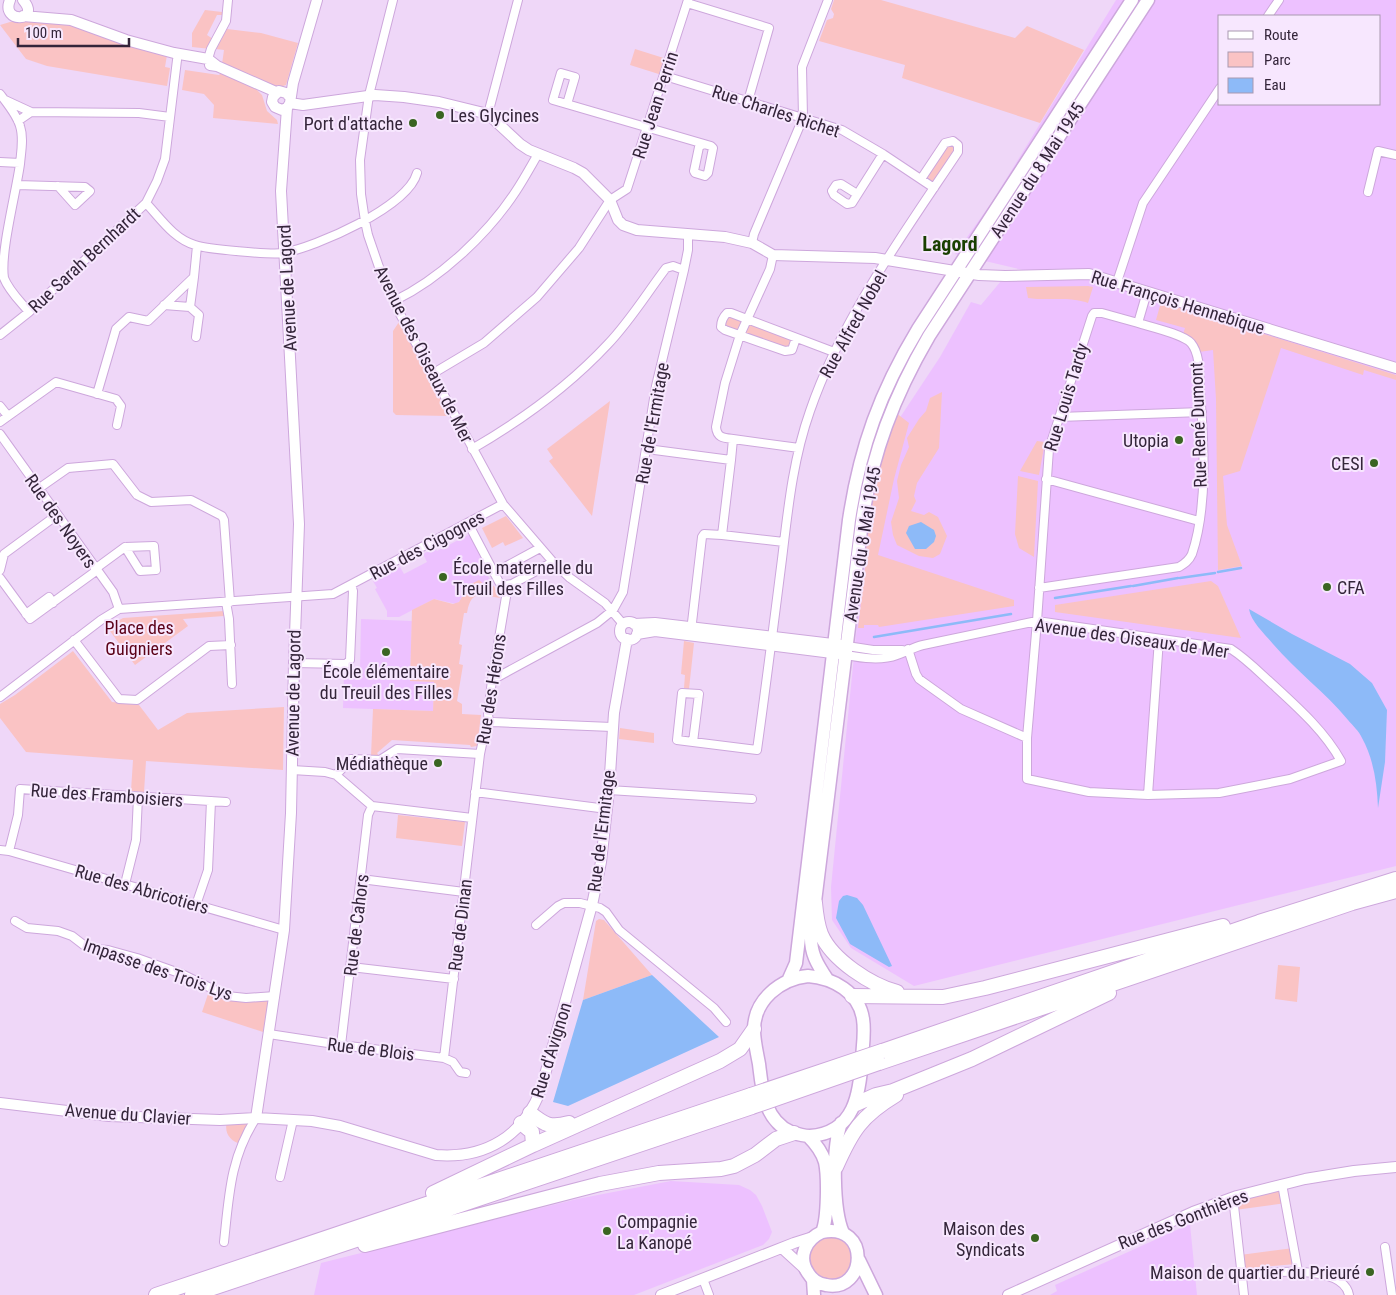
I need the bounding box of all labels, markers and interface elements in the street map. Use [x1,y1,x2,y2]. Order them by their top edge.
scale bar [18,15,129,47]
legend [1218,15,1381,105]
text: 100 m [25,24,62,42]
text: Route [1264,26,1298,44]
street label: Rue Jean Perrin [628,49,682,161]
text: Parc [1264,51,1291,69]
text: Eau [1264,76,1286,94]
street label: Rue Charles Richet [709,80,843,142]
street label: Avenue du 8 Mai 1945 [986,98,1089,241]
place label: Les Glycines [450,105,539,126]
marker: Les Glycines [434,109,446,121]
place label: Port d'attache [304,113,403,134]
marker: Port d'attache [407,117,419,129]
street label: Rue Sarah Bernhardt [24,203,144,317]
street label: Avenue de Lagord [273,224,301,352]
district label: Lagord [922,232,978,256]
street label: Avenue des Oiseaux de Mer [370,262,478,446]
street label: Rue François Hennebique [1089,266,1267,338]
street label: Rue Alfred Nobel [815,267,891,381]
street label: Rue Louis Tardy [1040,340,1093,454]
street label: Rue de l'Ermitage [631,361,673,485]
street label: Rue René Dumont [1185,362,1211,488]
place label: Utopia [1123,430,1169,451]
marker: Utopia [1173,434,1185,446]
place label: CESI [1331,453,1364,474]
marker: CESI [1368,457,1380,469]
street label: Avenue du 8 Mai 1945 [839,465,885,623]
street label: Rue des Noyers [21,470,101,572]
street label: Rue des Cigognes [366,506,488,584]
place label: École maternelle du Treuil des Filles [453,557,593,599]
marker: École maternelle du Treuil des Filles [437,571,449,583]
place label: CFA [1337,577,1365,598]
marker: CFA [1321,581,1333,593]
street label: Avenue des Oiseaux de Mer [1034,614,1231,662]
park label: Place des Guigniers [104,617,174,659]
street label: Avenue de Lagord [281,629,305,757]
street label: Rue des Hérons [472,632,510,746]
marker: École élémentaire du Treuil des Filles [380,646,392,658]
place label: École élémentaire du Treuil des Filles [320,661,452,703]
place label: Médiathèque [336,753,428,774]
marker: Médiathèque [432,757,444,769]
street label: Rue de l'Ermitage [583,769,619,893]
street label: Rue des Framboisiers [30,779,184,811]
street label: Rue des Abricotiers [73,860,211,918]
street label: Rue de Cahors [339,873,373,977]
street label: Rue de Dinan [444,878,476,972]
street label: Impasse des Trois Lys [81,934,235,1004]
street label: Rue d'Avignon [526,1000,576,1100]
street label: Rue de Blois [326,1033,416,1065]
street label: Avenue du Clavier [64,1099,192,1129]
street label: Rue des Gonthières [1115,1185,1251,1253]
place label: Compagnie La Kanopé [617,1211,697,1253]
place label: Maison des Syndicats [943,1218,1025,1260]
marker: Compagnie La Kanopé [601,1225,613,1237]
marker: Maison des Syndicats [1029,1232,1041,1244]
place label: Maison de quartier du Prieuré [1150,1262,1360,1283]
marker: Maison de quartier du Prieuré [1364,1266,1376,1278]

